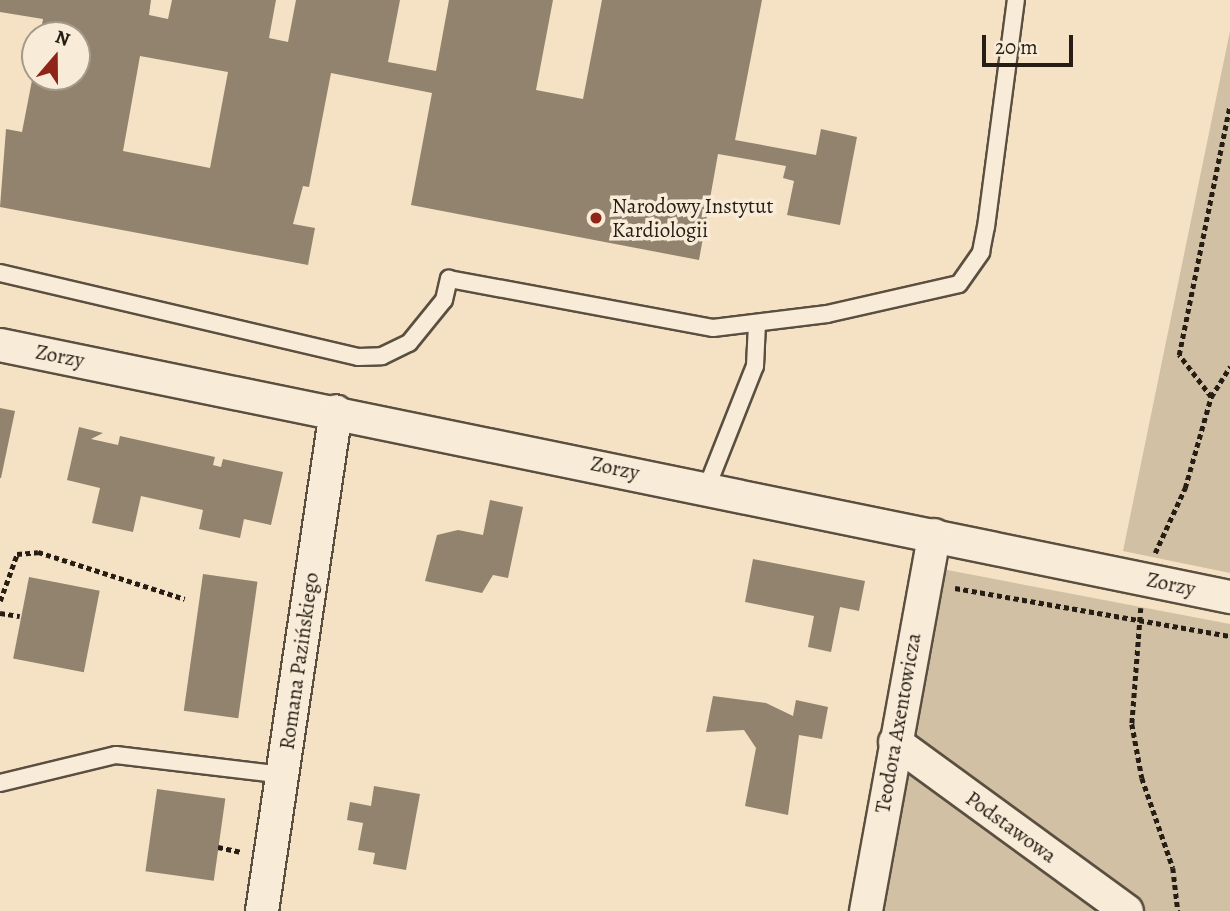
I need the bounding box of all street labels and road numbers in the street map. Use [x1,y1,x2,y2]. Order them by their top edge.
street label: Zorzy [34,339,86,373]
street label: Zorzy [588,451,642,485]
street label: Zorzy [1144,567,1198,601]
street label: Romana Pazińskiego [274,571,324,751]
street label: Teodora Axentowicza [870,631,926,815]
street label: Podstawowa [961,786,1061,868]

